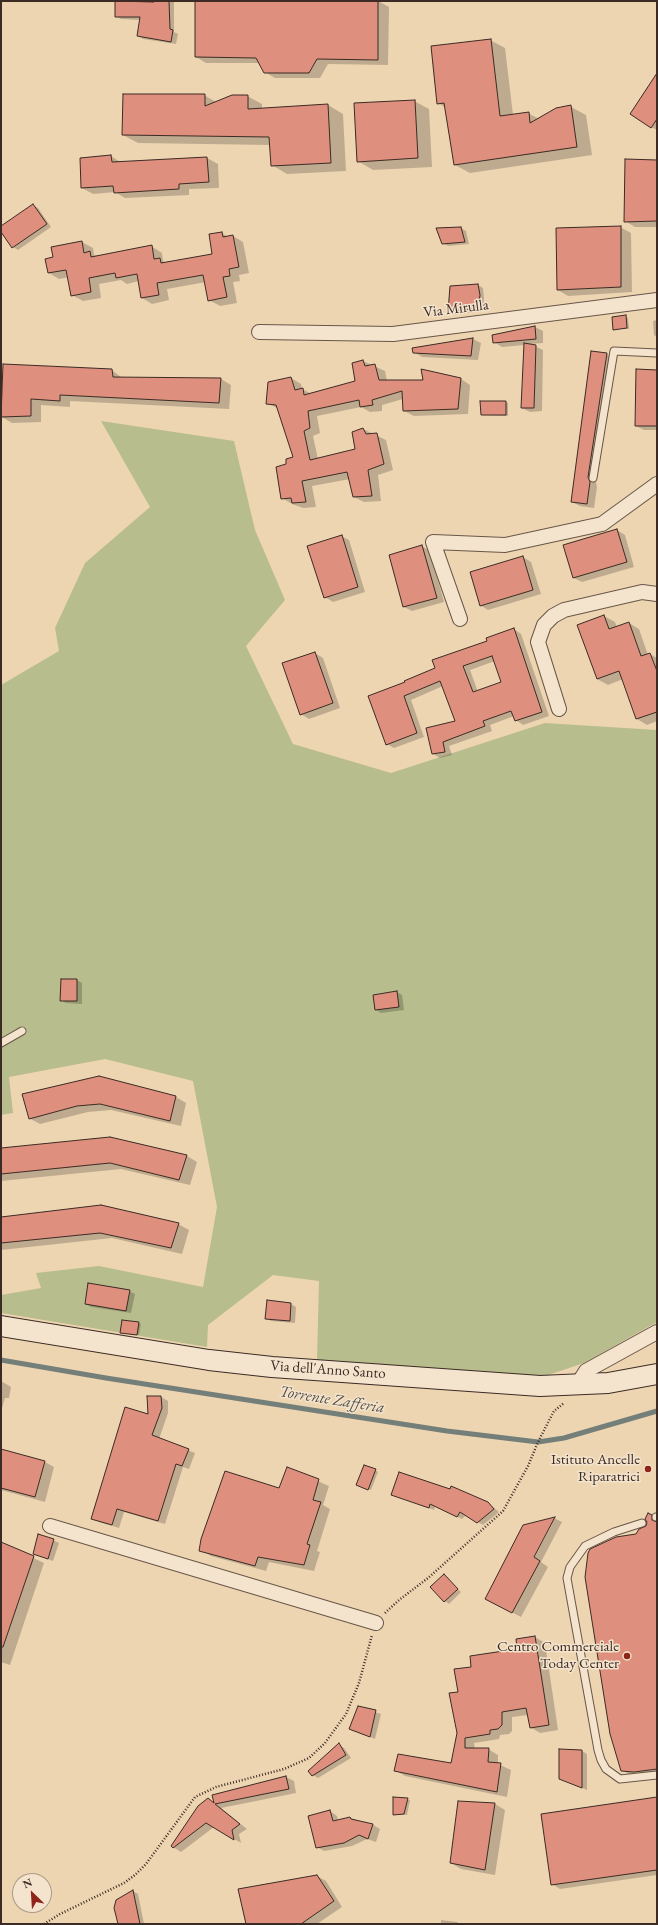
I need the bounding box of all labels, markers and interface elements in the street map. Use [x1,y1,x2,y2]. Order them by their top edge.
street label: Via Mirulla [422,296,490,322]
street label: Via dell'Anno Santo [270,1357,386,1383]
water label: Torrente Zafferia [278,1382,386,1418]
place label: Istituto Ancelle Riparatrici [551,1451,640,1486]
marker: Istituto Ancelle Riparatrici [643,1464,653,1474]
place label: Centro Commerciale Today Center [497,1638,619,1673]
marker: Centro Commerciale Today Center [622,1651,632,1661]
north arrow [12,1873,52,1913]
text: N [20,1875,34,1891]

